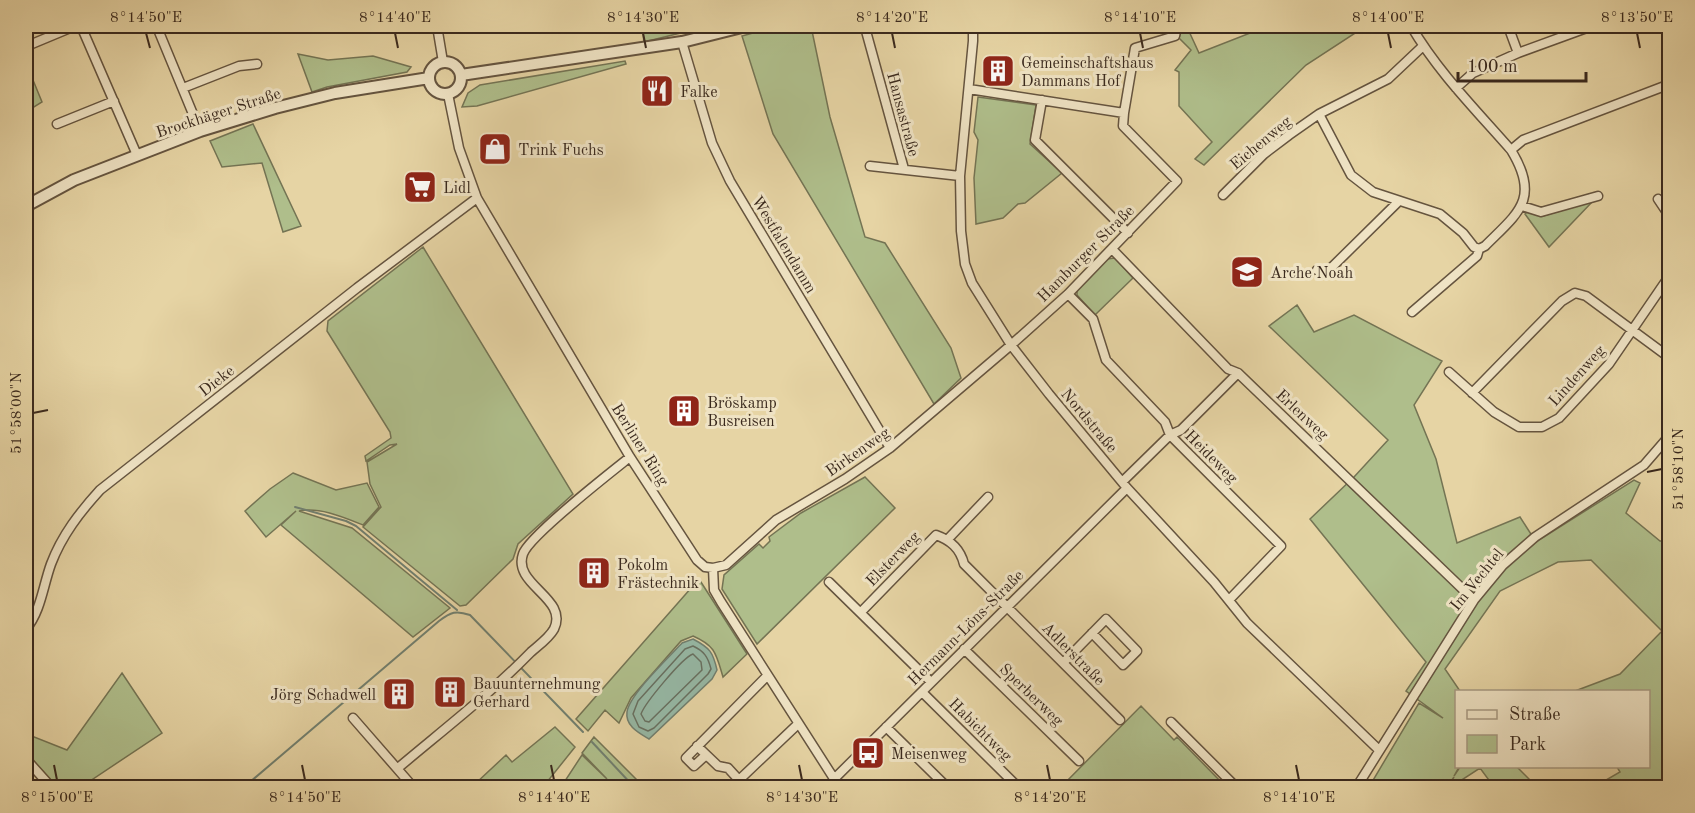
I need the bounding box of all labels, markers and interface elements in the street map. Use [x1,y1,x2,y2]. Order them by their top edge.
text: 8°14'50"E [110,11,182,26]
text: 8°14'40"E [359,11,431,26]
text: 8°14'30"E [607,11,679,26]
text: 8°14'20"E [856,11,928,26]
text: 8°14'10"E [1104,11,1176,26]
text: 8°14'00"E [1352,11,1424,26]
text: 8°13'50"E [1601,11,1673,26]
scale bar [1458,45,1586,83]
building icon: Gemeinschaftshaus Dammans Hof [980,53,1016,89]
place label: Gemeinschaftshaus Dammans Hof [1021,56,1153,90]
text: 100 m [1467,58,1518,76]
street label: Hansastraße [883,71,921,159]
restaurant icon: Falke [639,73,675,109]
place label: Falke [680,85,718,101]
street label: Brockhäger Straße [154,86,283,142]
street label: Eichenweg [1228,113,1295,174]
shop icon: Trink Fuchs [477,131,513,167]
place label: Trink Fuchs [518,143,604,159]
supermarket icon: Lidl [402,169,438,205]
place label: Lidl [443,181,471,197]
street label: Westfalendamm [748,193,819,297]
street label: Hamburger Straße [1035,203,1138,306]
school or university icon: Arche Noah [1229,254,1265,290]
place label: Arche Noah [1270,266,1353,282]
street label: Lindenweg [1546,343,1609,410]
street label: Dieke [197,363,238,400]
text: 51°58'00"N [10,372,25,454]
street label: Nordstraße [1057,386,1120,456]
street label: Erlenweg [1272,387,1331,444]
building icon: Bröskamp Busreisen [666,393,702,429]
place label: Bröskamp Busreisen [707,396,777,430]
street label: Berliner Ring [608,401,671,489]
street label: Birkenweg [823,425,893,480]
street label: Heideweg [1181,428,1240,487]
text: 51°58'10"N [1672,428,1687,510]
street label: Elsterweg [864,529,924,590]
street label: Im Vechtel [1448,546,1507,614]
building icon: Pokolm Frästechnik [576,555,612,591]
place label: Pokolm Frästechnik [617,558,699,592]
street label: Hermann-Löns-Straße [906,568,1027,689]
street label: Adlerstraße [1038,620,1107,689]
street label: Sperberweg [996,661,1066,730]
building icon: Bauunternehmung Gerhard [432,674,468,710]
building icon: Jörg Schadwell [381,676,417,712]
place label: Bauunternehmung Gerhard [473,677,601,711]
place label: Jörg Schadwell [270,688,376,704]
legend [1455,690,1650,768]
street label: Habichtweg [945,696,1014,765]
text: Straße [1509,706,1560,724]
bus stop icon: Meisenweg [850,735,886,771]
text: Park [1509,736,1546,754]
place label: Meisenweg [891,747,967,763]
text: 8°15'00"E [21,791,93,806]
text: 8°14'50"E [269,791,341,806]
text: 8°14'40"E [518,791,590,806]
text: 8°14'30"E [766,791,838,806]
text: 8°14'20"E [1014,791,1086,806]
text: 8°14'10"E [1263,791,1335,806]

